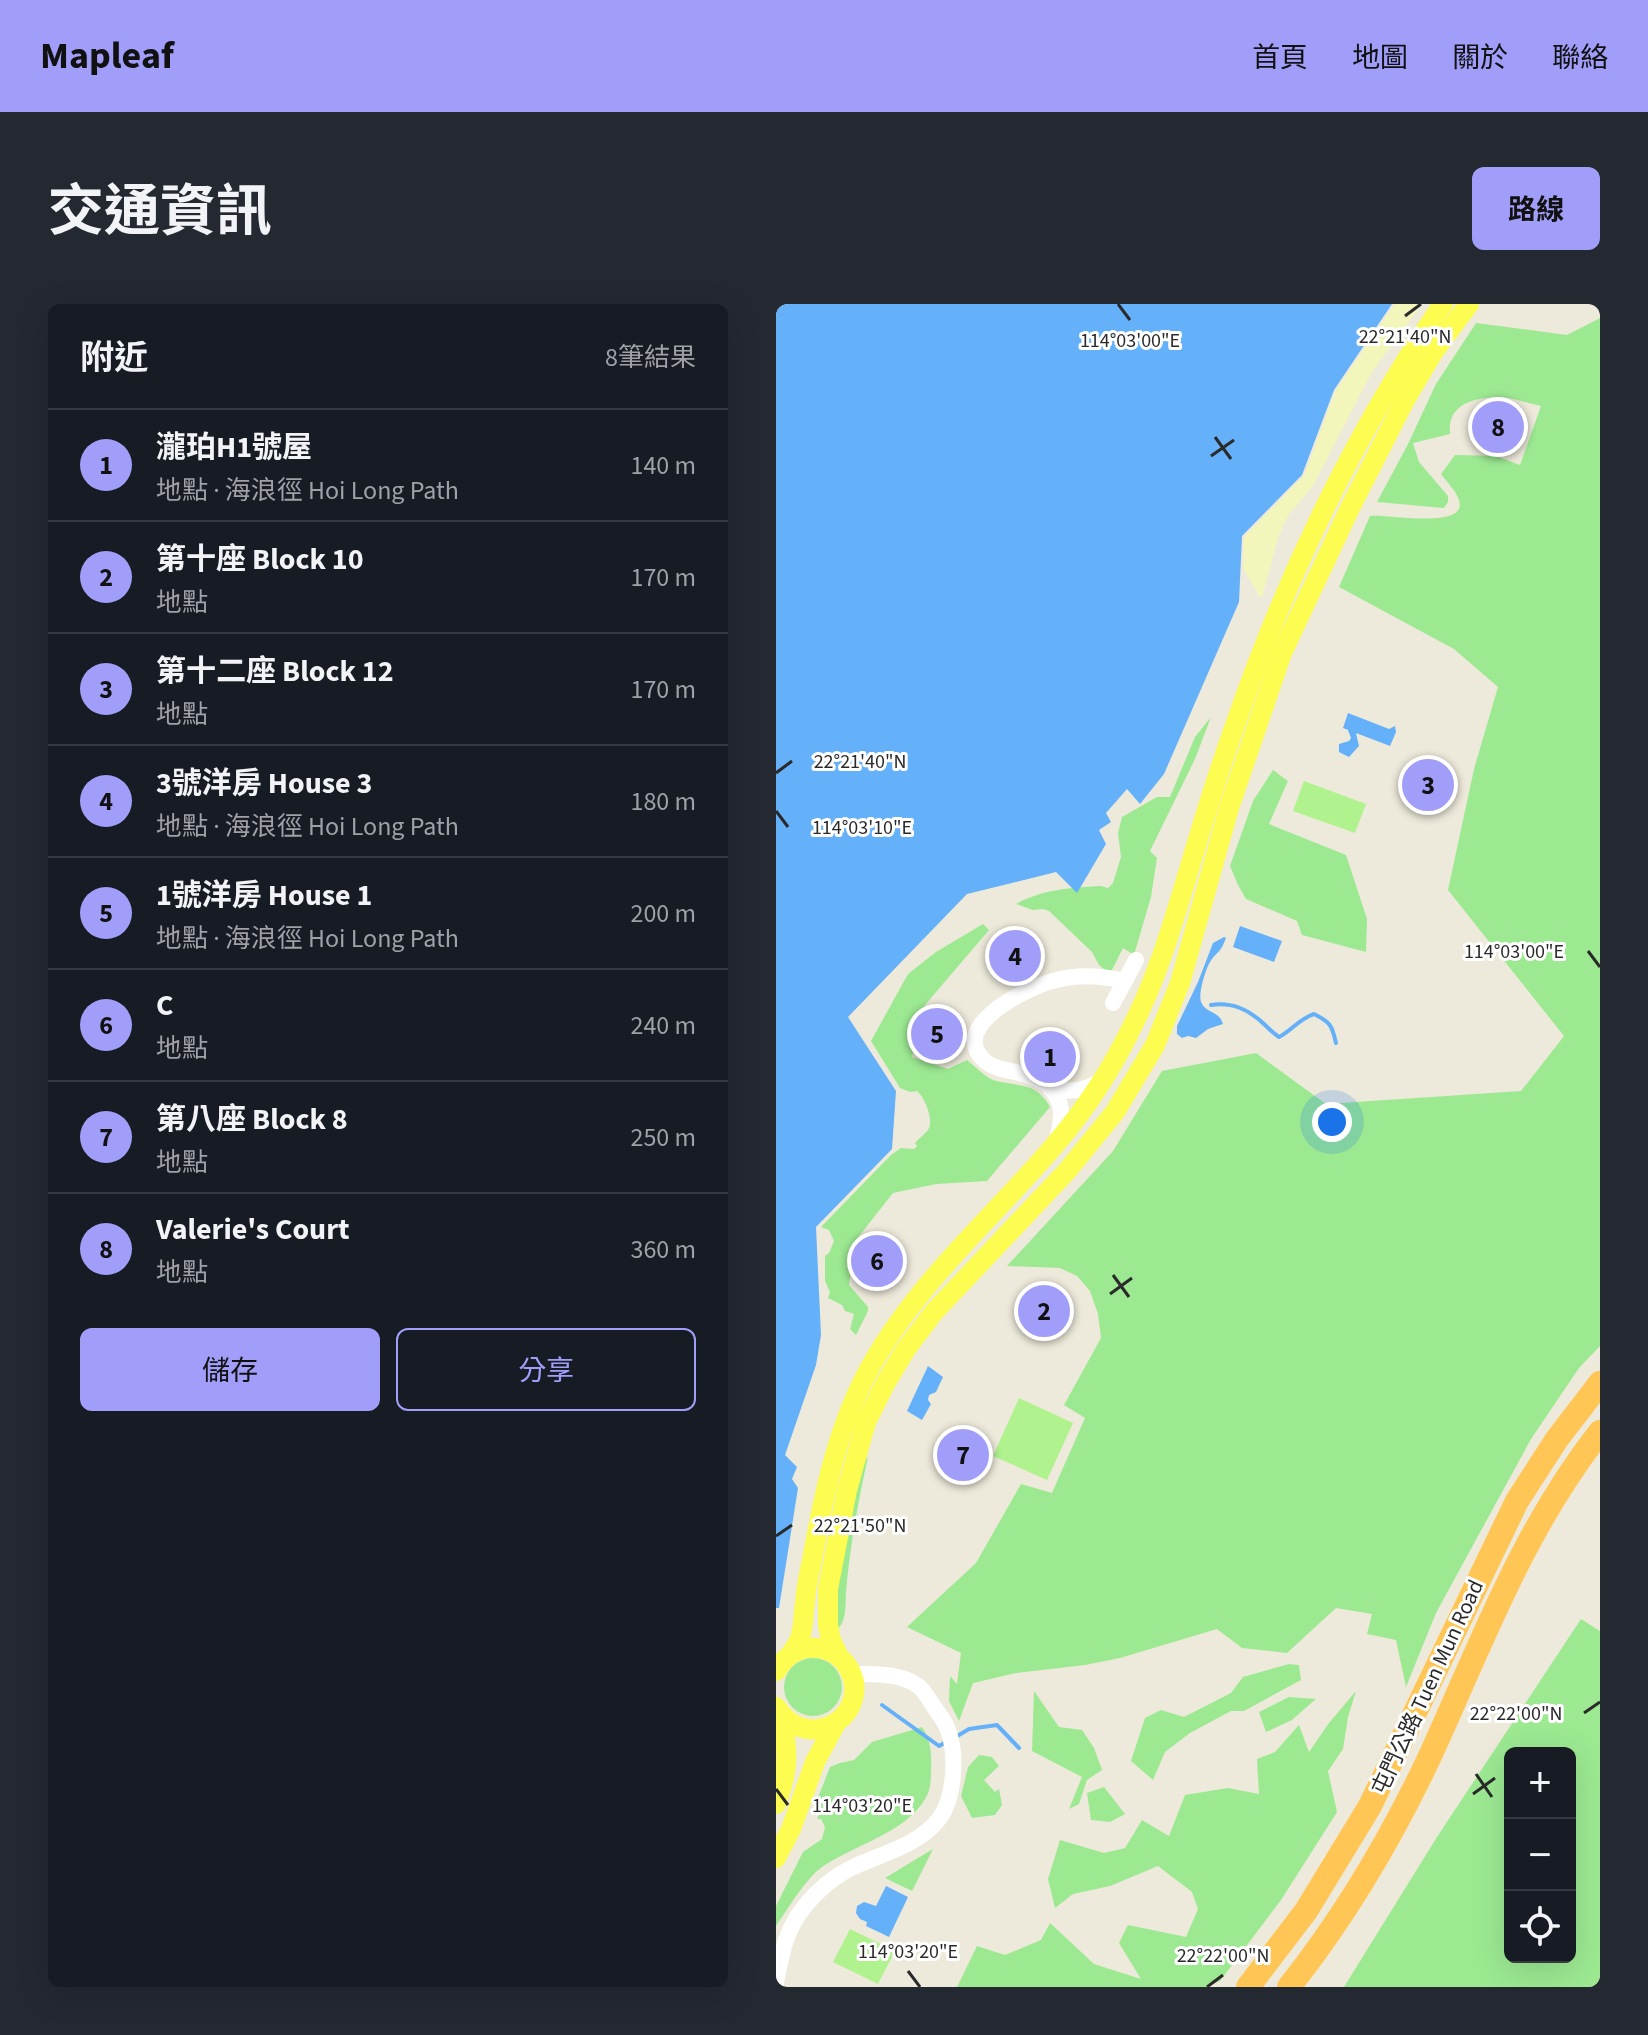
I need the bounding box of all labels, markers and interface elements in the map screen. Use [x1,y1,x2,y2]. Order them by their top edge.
text: Mapleaf [40,29,174,83]
text: 首頁 [1252,38,1308,78]
text: 地圖 [1352,38,1408,78]
text: 關於 [1452,38,1508,78]
text: 聯絡 [1552,38,1608,78]
button: 路線 [1472,167,1600,250]
text: 交通資訊 [48,173,272,252]
text: 22°21'40"N [1359,323,1451,351]
text: 114°03'00"E [1080,327,1180,355]
text: 附近 [80,334,148,383]
text: 8筆結果 [605,339,696,376]
pin: 8 [1472,397,1524,457]
text: 瀧珀H1號屋 [156,426,312,469]
text: 1 [99,447,113,484]
text: 140 m [630,447,696,484]
text: 地點 · 海浪徑 Hoi Long Path [156,472,459,509]
text: 第十座 Block 10 [156,538,364,581]
text: 2 [99,559,113,596]
text: 170 m [630,559,696,596]
text: 地點 [156,584,208,621]
text: 第十二座 Block 12 [156,650,394,693]
text: 3 [99,671,113,708]
text: 170 m [630,671,696,708]
text: 地點 [156,696,208,733]
text: 22°21'40"N [814,748,906,776]
pin: 3 [1402,755,1454,815]
text: 3號洋房 House 3 [156,762,372,805]
text: 4 [99,783,113,820]
text: 180 m [630,783,696,820]
text: 地點 · 海浪徑 Hoi Long Path [156,808,459,845]
text: 114°03'10"E [812,814,912,842]
text: 1號洋房 House 1 [156,874,372,917]
text: 5 [99,895,113,932]
text: 200 m [630,895,696,932]
text: 地點 · 海浪徑 Hoi Long Path [156,920,459,957]
pin: 4 [989,926,1041,986]
text: 114°03'00"E [1464,938,1564,966]
text: C [156,984,173,1027]
pin: 5 [911,1004,963,1064]
text: 6 [99,1007,113,1044]
text: 240 m [630,1007,696,1044]
pin: 1 [1024,1027,1076,1087]
text: 地點 [156,1030,208,1067]
text: 第八座 Block 8 [156,1098,348,1141]
your location [1312,1102,1352,1142]
text: 7 [99,1119,113,1156]
text: 250 m [630,1119,696,1156]
text: 地點 [156,1144,208,1181]
text: Valerie's Court [156,1208,350,1251]
text: 8 [99,1231,113,1268]
text: 360 m [630,1231,696,1268]
pin: 6 [851,1231,903,1291]
text: 地點 [156,1254,208,1291]
pin: 2 [1018,1281,1070,1341]
button: 儲存 [80,1328,380,1411]
button: 分享 [396,1328,696,1411]
pin: 7 [937,1425,989,1485]
text: 22°21'50"N [814,1512,906,1540]
street label: 屯門公路 Tuen Mun Road [1364,1575,1492,1800]
text: 22°22'00"N [1470,1700,1562,1728]
map controls [1504,1747,1576,1963]
button: + [1504,1747,1576,1819]
text: 114°03'20"E [812,1792,912,1820]
button: − [1504,1819,1576,1891]
button: locate [1504,1891,1576,1963]
text: 114°03'20"E [858,1938,958,1966]
text: 22°22'00"N [1177,1942,1269,1970]

